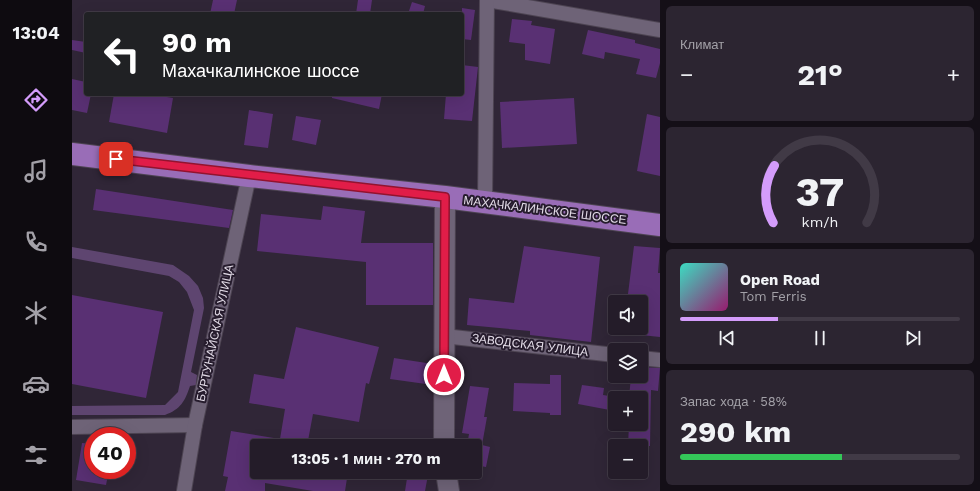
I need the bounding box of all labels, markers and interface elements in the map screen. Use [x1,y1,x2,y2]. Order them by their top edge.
text: 13:04 [12,22,60,43]
text: 90 m [162,26,232,59]
icon: left [96,28,148,80]
text: Климат [680,37,724,52]
text: 21° [797,57,843,92]
text: Махачкалинское шоссе [162,60,359,81]
text: − [680,62,693,87]
text: + [947,62,960,87]
icon: directions [22,86,50,114]
pin [99,142,133,176]
icon: arrive [105,148,127,170]
icon: music [22,157,50,185]
text: 37 [796,167,844,216]
street label: МАХАЧКАЛИНСКОЕ ШОССЕ [463,193,627,227]
text: km/h [802,213,838,229]
icon: phone [22,228,50,256]
street label: БУРТУНАЙСКАЯ УЛИЦА [193,263,236,403]
text: Open Road [740,271,820,289]
text: Tom Ferris [740,289,807,304]
map controls [608,295,648,479]
button: sound [608,295,648,335]
icon: climate [22,299,50,327]
icon: previous [716,327,738,349]
icon: pause [809,327,831,349]
icon: next [902,327,924,349]
street label: ЗАВОДСКАЯ УЛИЦА [471,331,589,359]
button: layers [608,343,648,383]
position arrow [423,354,465,396]
icon: car [22,370,50,398]
button: + [608,391,648,431]
text: Запас хода · 58% [680,394,787,409]
text: 290 km [680,414,791,449]
speed limit sign: 40 [84,427,136,479]
button: − [608,439,648,479]
icon: filters [22,441,50,469]
text: 13:05 · 1 мин · 270 m [291,450,441,468]

